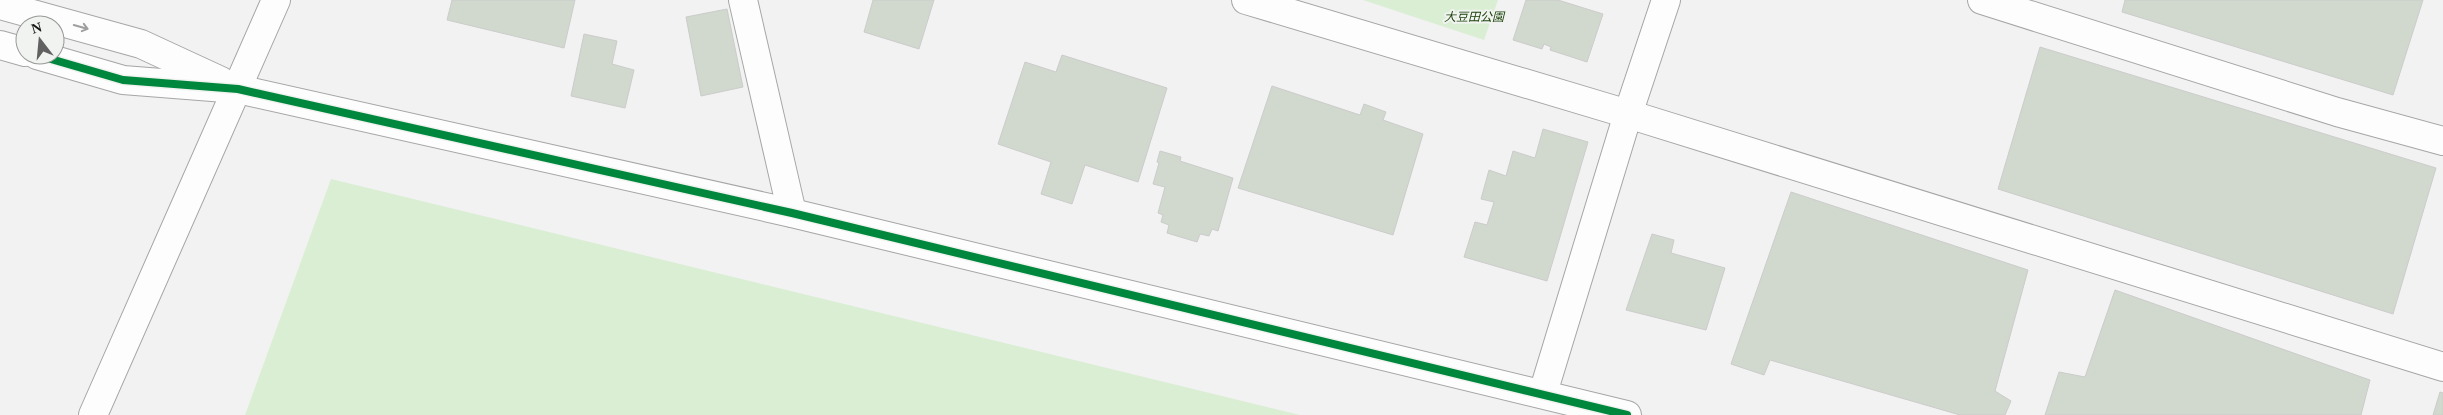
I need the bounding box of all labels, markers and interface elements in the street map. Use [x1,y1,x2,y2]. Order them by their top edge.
park label: 大豆田公園 [1444,10,1506,24]
north arrow [15,15,65,65]
text: N [30,19,43,37]
one-way arrow [72,23,88,33]

